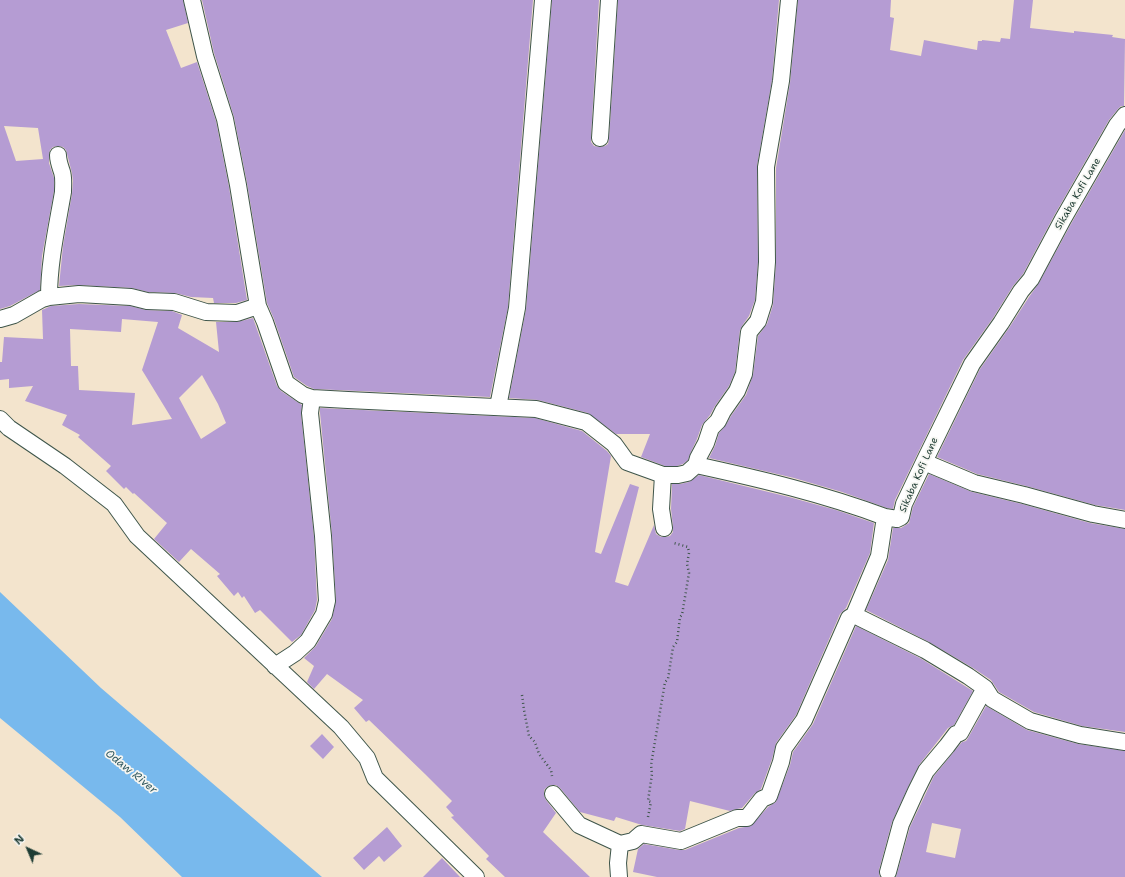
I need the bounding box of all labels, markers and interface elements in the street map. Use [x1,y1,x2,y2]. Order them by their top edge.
street label: Sikaba Kofi Lane [1053,156,1103,232]
street label: Sikaba Kofi Lane [897,436,941,514]
water label: Odaw River [102,747,160,797]
north arrow [8,829,48,869]
text: N [11,832,28,848]

